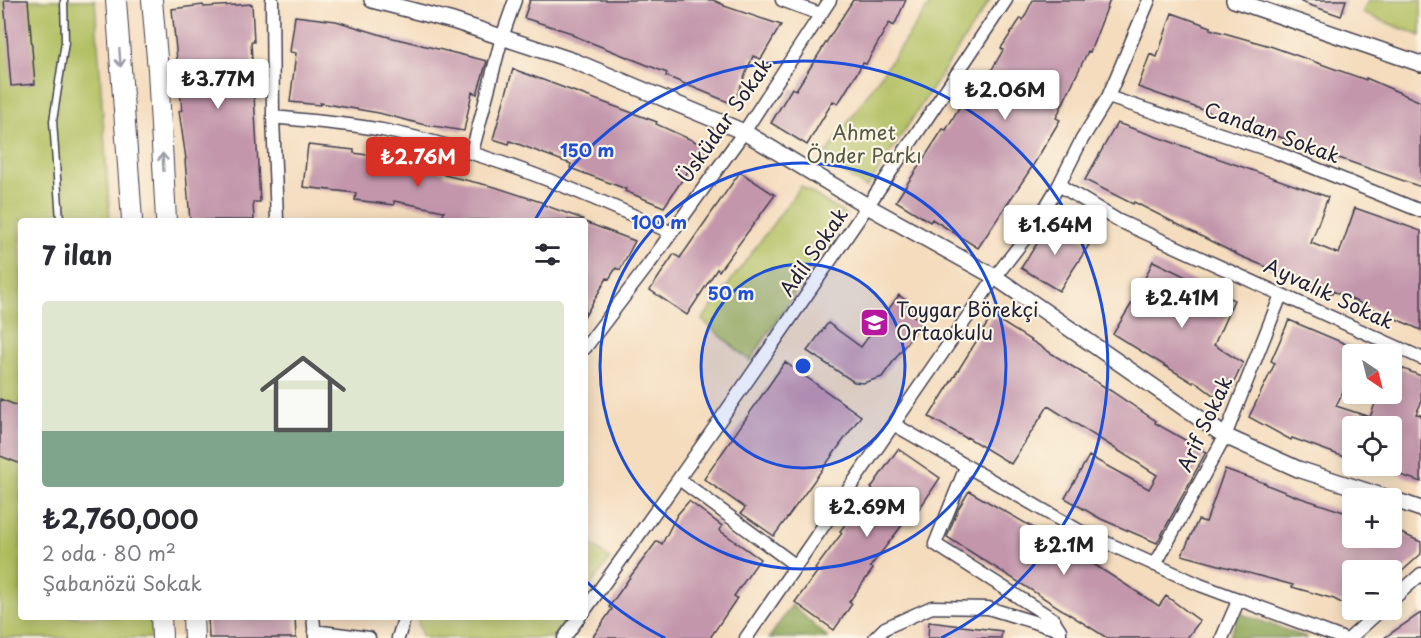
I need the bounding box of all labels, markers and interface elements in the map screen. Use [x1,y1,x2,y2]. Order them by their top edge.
one-way arrow [115,48,126,68]
street label: Üsküdar Sokak [670,52,779,189]
pin: ₺3.77M [169,59,267,110]
text: ₺3.77M [181,63,255,93]
pin: ₺2.06M [956,70,1054,121]
text: ₺2.06M [964,74,1046,104]
street label: Candan Sokak [1200,94,1344,171]
park label: Ahmet Önder Parkı [806,117,922,170]
text: 150 m [560,136,614,163]
pin: ₺2.76M [369,137,467,188]
text: ₺2.76M [380,141,456,171]
one-way arrow [158,153,169,173]
street label: Adil Sokak [771,201,855,302]
pin: ₺1.64M [1006,205,1104,256]
text: 100 m [631,208,687,235]
text: ₺1.64M [1018,209,1092,239]
text: 7 ilan [42,235,112,274]
icon: filters [531,238,564,271]
street label: Ayvalık Sokak [1260,250,1399,336]
pin: ₺2.41M [1133,278,1231,329]
text: 50 m [708,279,754,306]
text: ₺2.41M [1145,282,1219,312]
place label: Toygar Börekçi Ortaokulu [896,294,1038,347]
school or university icon: Toygar Börekçi Ortaokulu [859,306,891,338]
icon: home [249,340,357,448]
north arrow [1342,344,1402,404]
map controls [1342,344,1402,620]
centre of rings [793,356,813,376]
street label: Arif Sokak [1169,371,1239,476]
button: locate [1342,416,1402,476]
pin: ₺2.69M [818,487,916,538]
button: + [1342,488,1402,548]
text: ₺2.69M [828,491,906,521]
text: ₺2,760,000 [42,499,199,538]
pin: ₺2.1M [1022,525,1106,576]
text: ₺2.1M [1034,529,1094,559]
text: 2 oda · 80 m² [42,538,176,568]
button: − [1342,560,1402,620]
text: Şabanözü Sokak [42,568,202,598]

